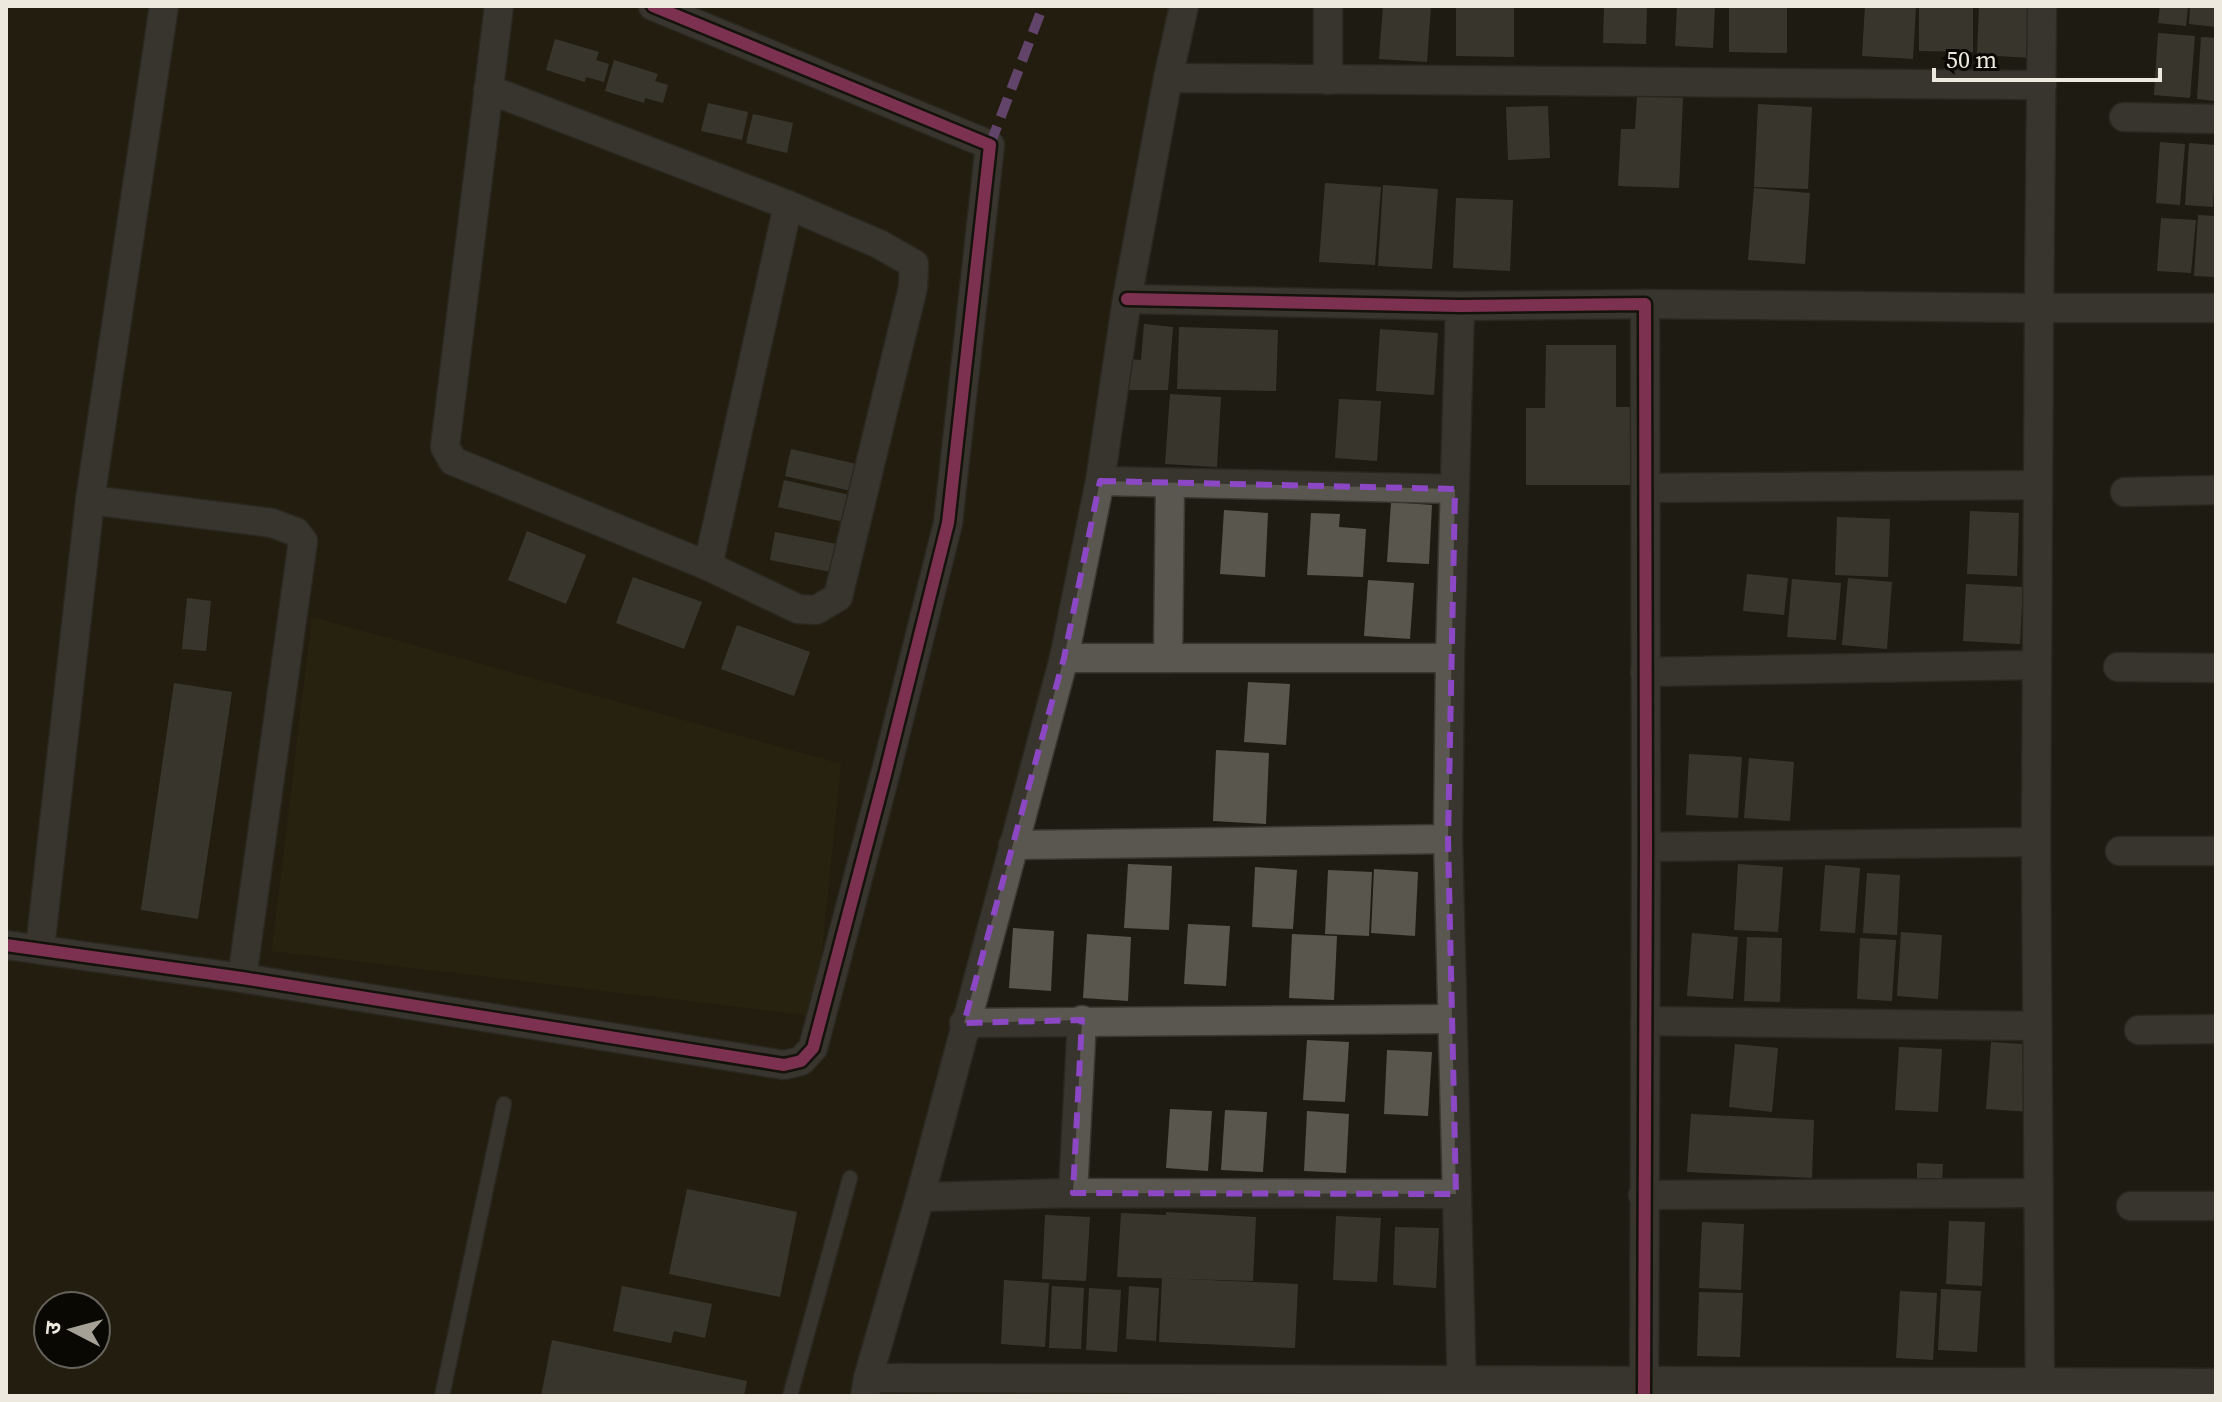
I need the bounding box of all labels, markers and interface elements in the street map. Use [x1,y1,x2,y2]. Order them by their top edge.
scale bar [1934,32,2160,82]
text: 50 m [1946,43,1997,76]
north arrow [32,1290,112,1370]
text: उ [37,1319,68,1336]

